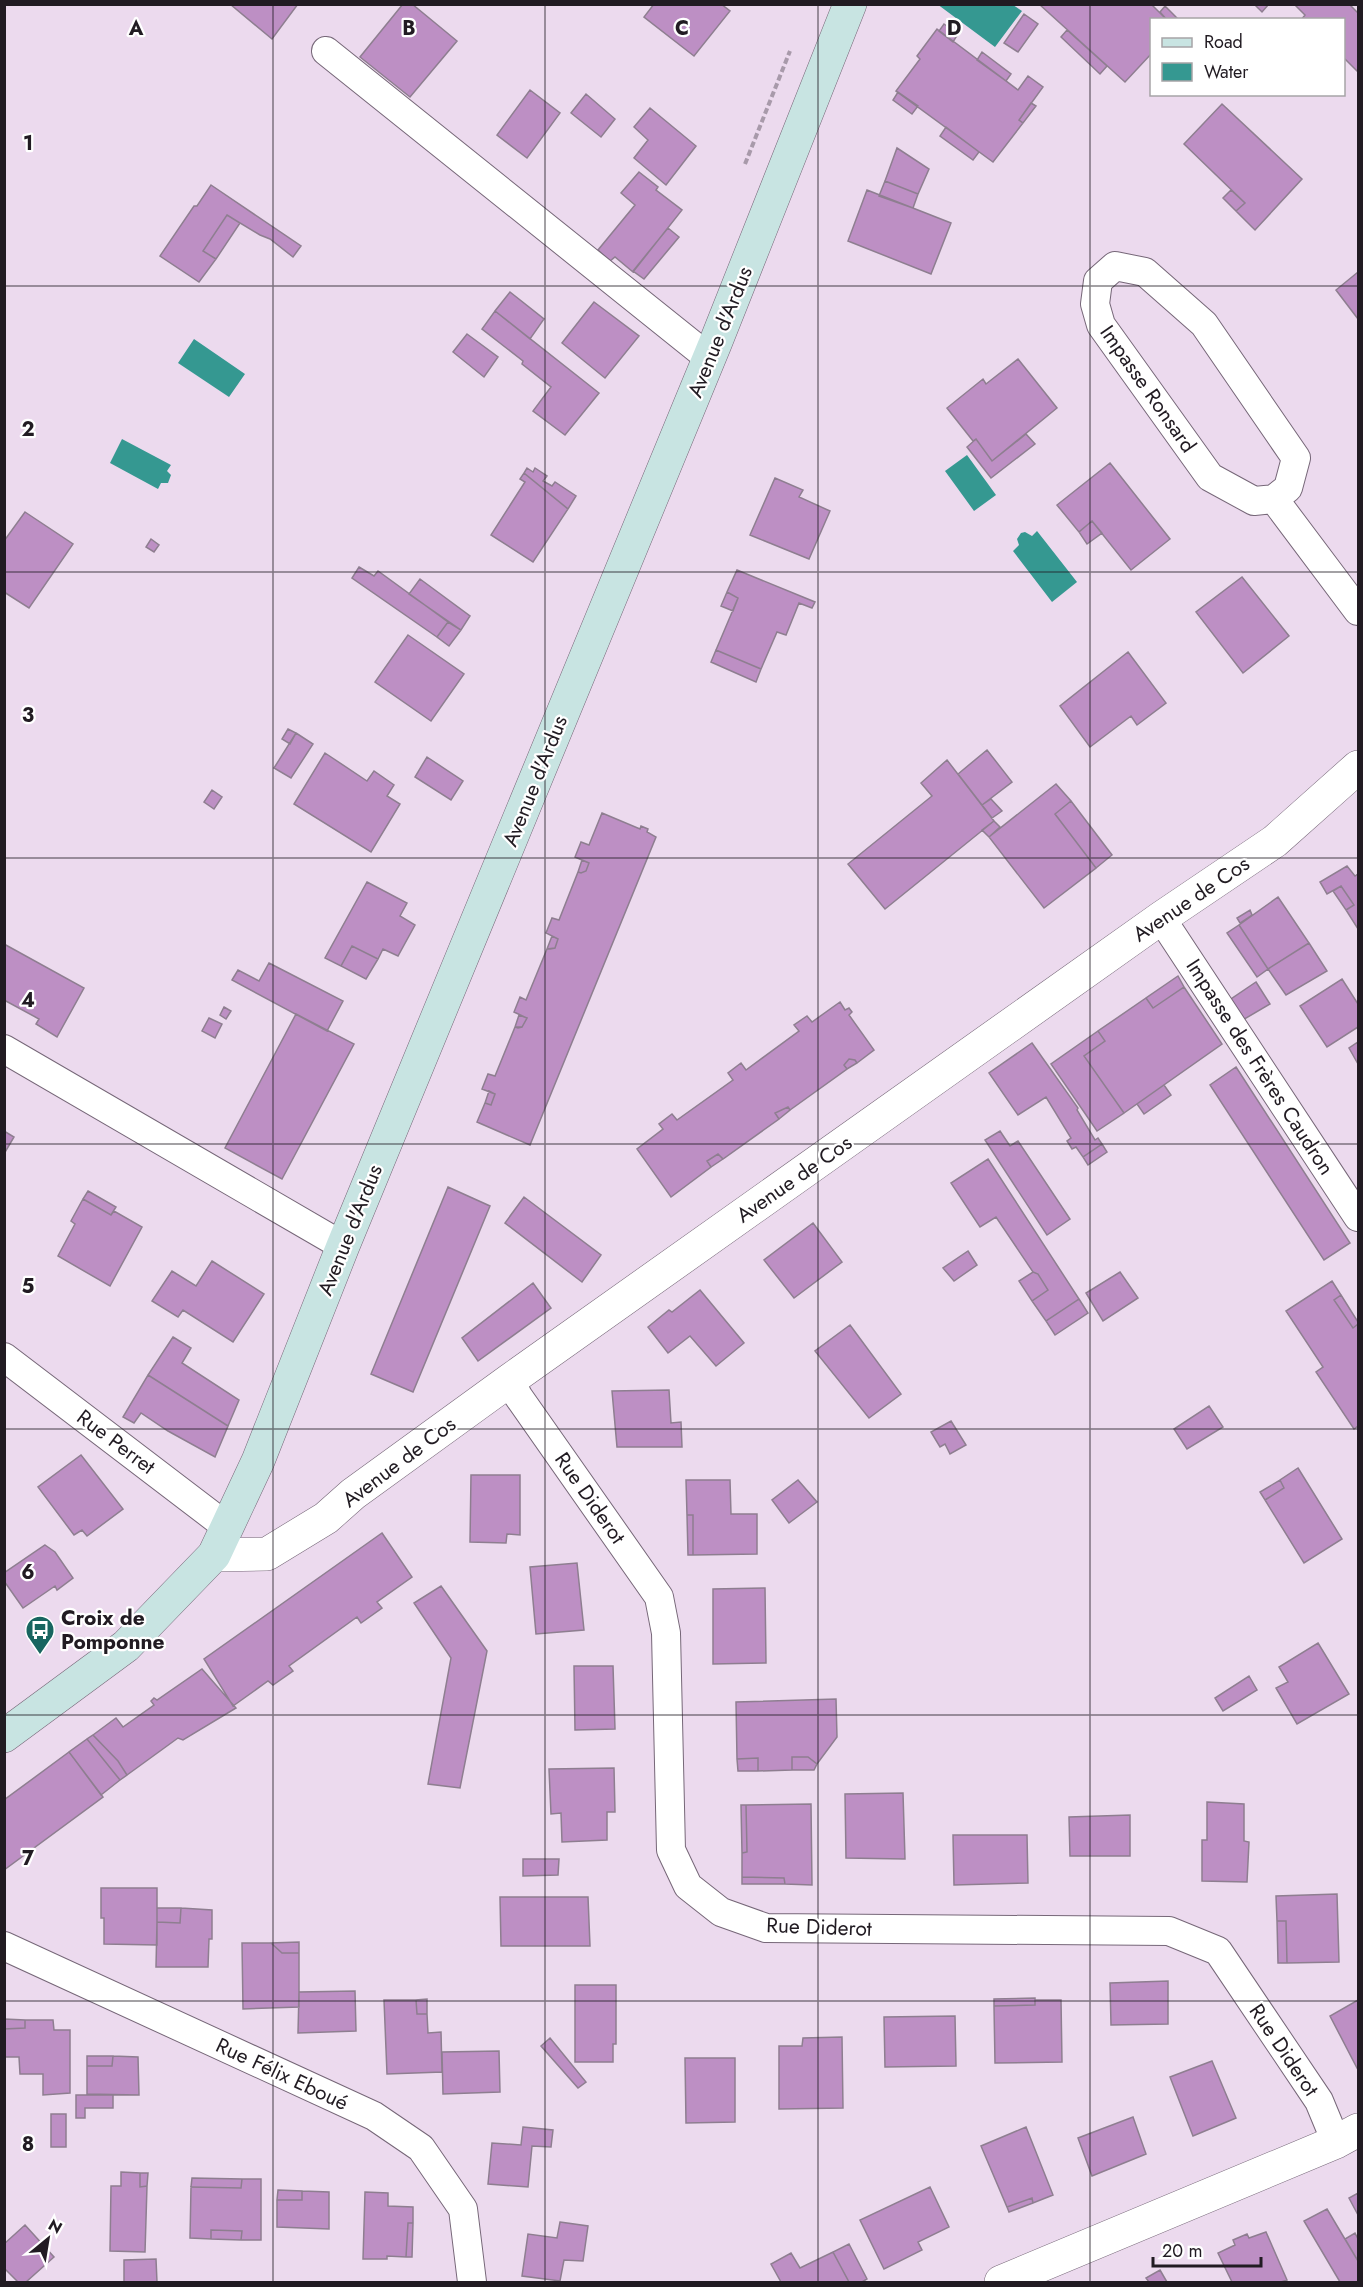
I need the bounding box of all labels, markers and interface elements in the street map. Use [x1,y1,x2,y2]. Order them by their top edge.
text: A [128,14,144,43]
text: B [402,14,416,43]
text: C [675,14,689,43]
text: D [947,14,961,43]
legend [1150,18,1345,96]
text: Road [1204,29,1243,55]
text: Water [1204,59,1249,85]
text: 1 [23,129,33,158]
street label: Avenue d'Ardus [680,262,760,402]
street label: Impasse Ronsard [1093,319,1203,459]
text: 2 [21,415,35,444]
text: 3 [22,701,34,730]
street label: Avenue d'Ardus [495,711,575,851]
street label: Avenue de Cos [1127,849,1255,949]
street label: Impasse des Frères Caudron [1179,953,1341,1181]
text: 4 [21,986,35,1015]
street label: Avenue de Cos [730,1128,858,1230]
street label: Avenue d'Ardus [310,1160,390,1300]
text: 5 [22,1272,35,1301]
street label: Rue Perret [70,1402,162,1482]
street label: Avenue de Cos [336,1409,462,1515]
street label: Rue Diderot [547,1446,633,1550]
text: 6 [21,1558,35,1587]
place label: Croix de Pomponne [61,1603,165,1657]
bus stop icon: Croix de Pomponne [24,1614,56,1656]
text: 7 [22,1844,35,1873]
street label: Rue Diderot [766,1910,872,1944]
street label: Rue Diderot [1242,1998,1326,2102]
street label: Rue Félix Eboué [211,2030,353,2118]
text: 8 [22,2130,34,2159]
north arrow [18,2209,78,2269]
text: N [44,2213,67,2240]
scale bar [1153,2230,1261,2268]
text: 20 m [1162,2238,1202,2264]

